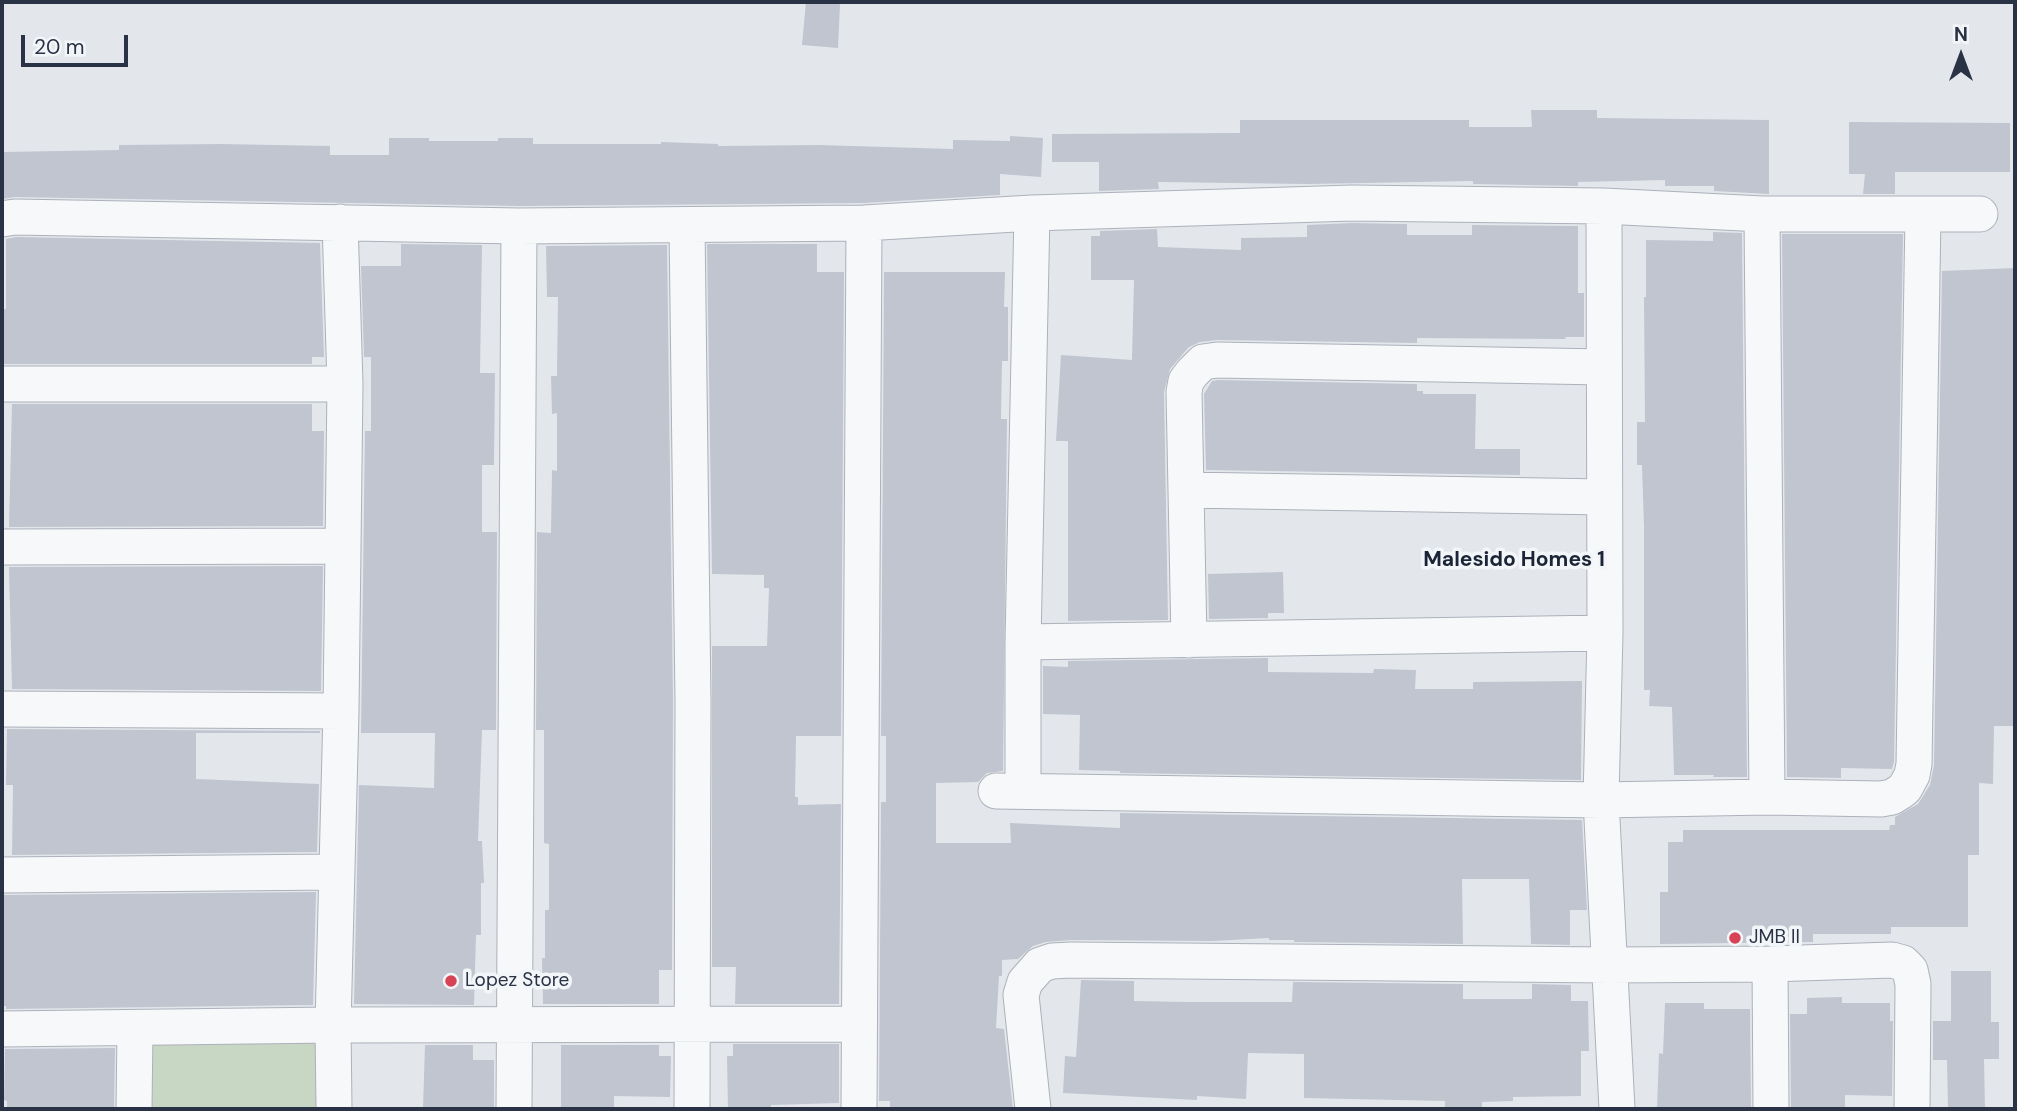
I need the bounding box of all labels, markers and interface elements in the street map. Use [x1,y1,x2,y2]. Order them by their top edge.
scale bar [24,21,131,65]
north arrow [1926,21,1996,91]
text: N [1954,22,1968,47]
text: 20 m [34,33,85,61]
district label: Malesido Homes 1 [1423,547,1605,573]
place label: JMB II [1749,927,1800,949]
marker: JMB II [1727,930,1743,946]
place label: Lopez Store [465,970,569,992]
marker: Lopez Store [443,973,459,989]

